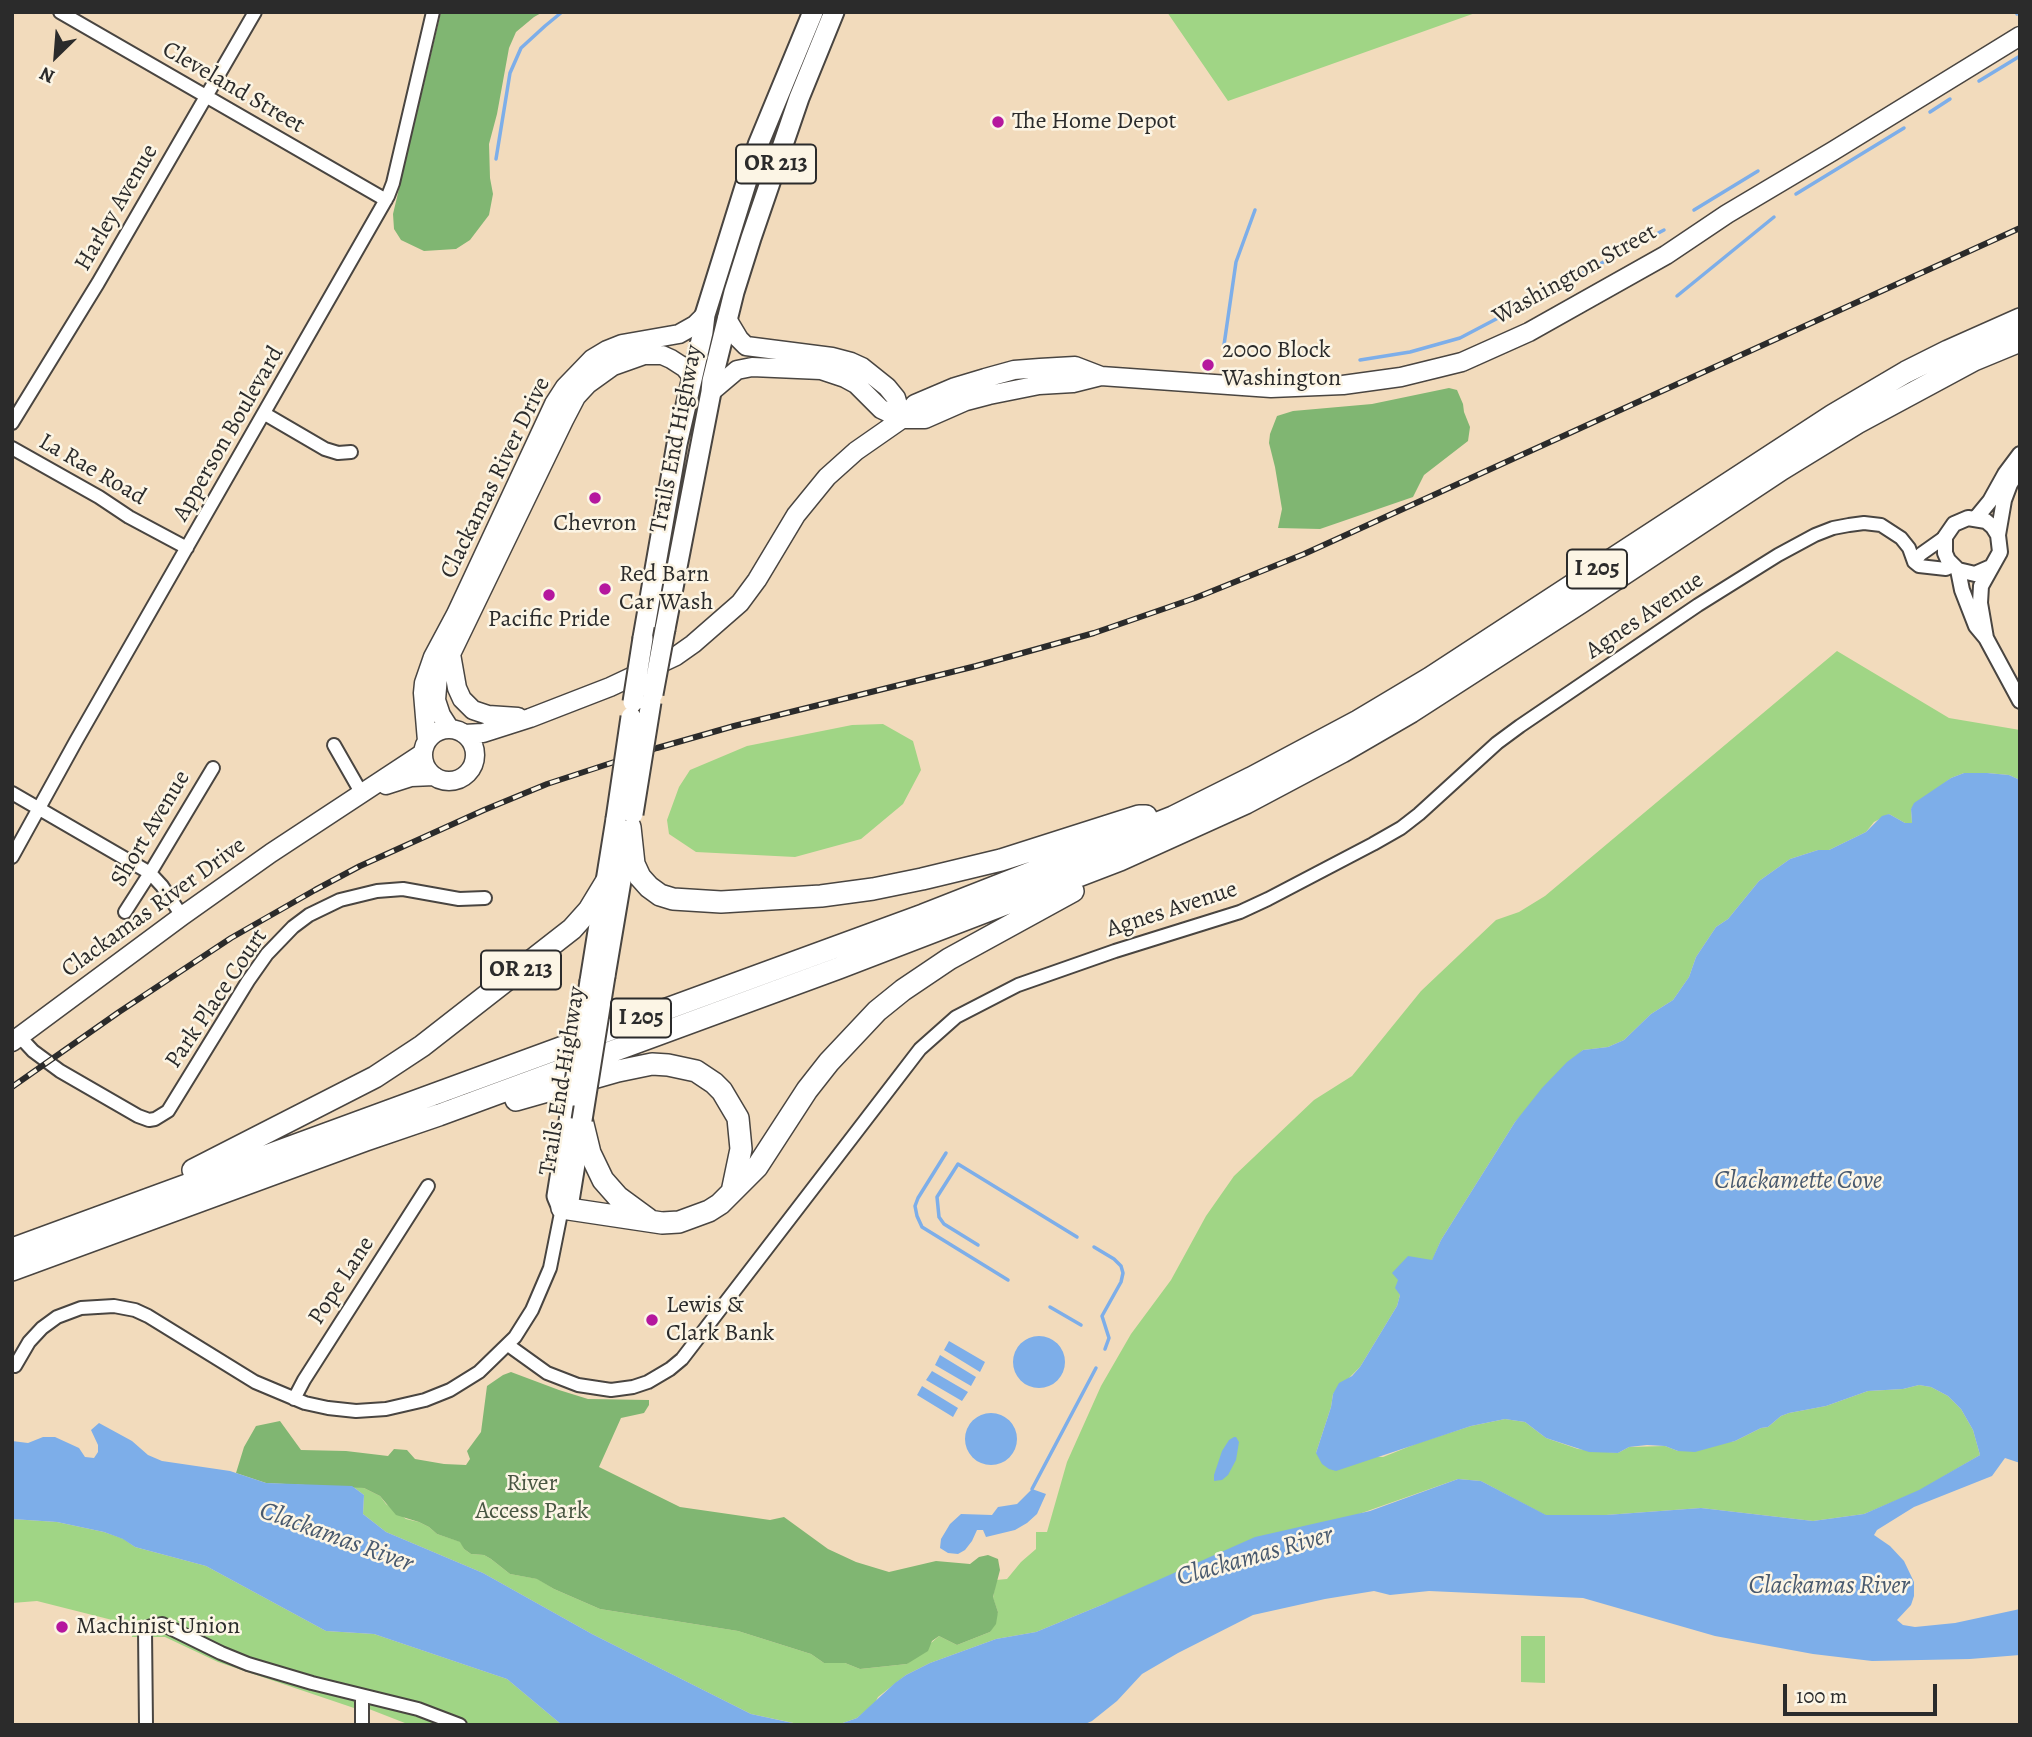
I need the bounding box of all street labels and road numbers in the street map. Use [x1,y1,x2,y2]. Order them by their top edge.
street label: Cleveland Street [157,36,309,140]
street label: Harley Avenue [69,140,165,276]
road number: OR 213 [736,144,816,183]
street label: Washington Street [1488,218,1662,332]
street label: Apperson Boulevard [167,341,291,527]
street label: Trails End Highway [645,343,709,535]
street label: Clackamas River Drive [435,373,557,583]
street label: La Rae Road [33,428,151,512]
road number: I 205 [1567,550,1627,589]
street label: Agnes Avenue [1581,566,1709,666]
street label: Short Avenue [105,766,197,892]
street label: Clackamas River Drive [56,832,252,984]
street label: Agnes Avenue [1103,875,1241,945]
street label: Park Place Court [160,924,274,1074]
road number: OR 213 [481,951,561,990]
street label: Trails End Highway [534,985,592,1177]
road number: I 205 [611,998,671,1037]
street label: Pope Lane [303,1231,381,1331]

